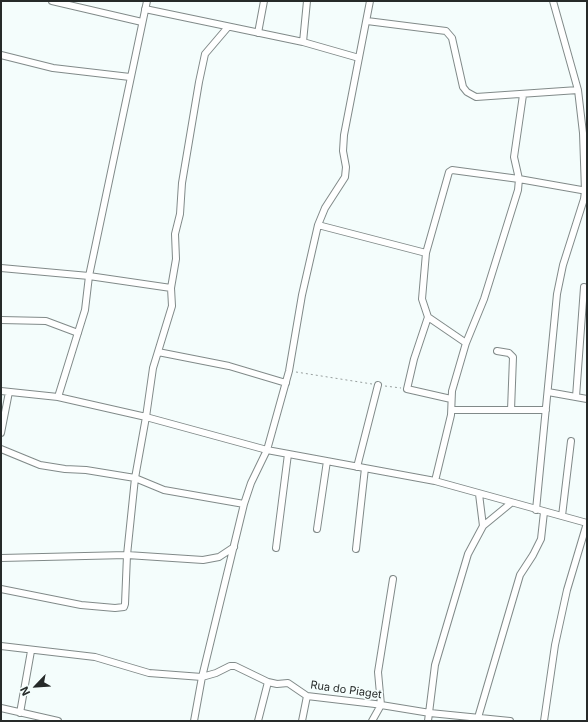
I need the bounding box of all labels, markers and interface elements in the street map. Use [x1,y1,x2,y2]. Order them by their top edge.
north arrow [16,666,56,706]
street label: Rua do Piaget [309,678,383,702]
text: N [17,684,33,698]

